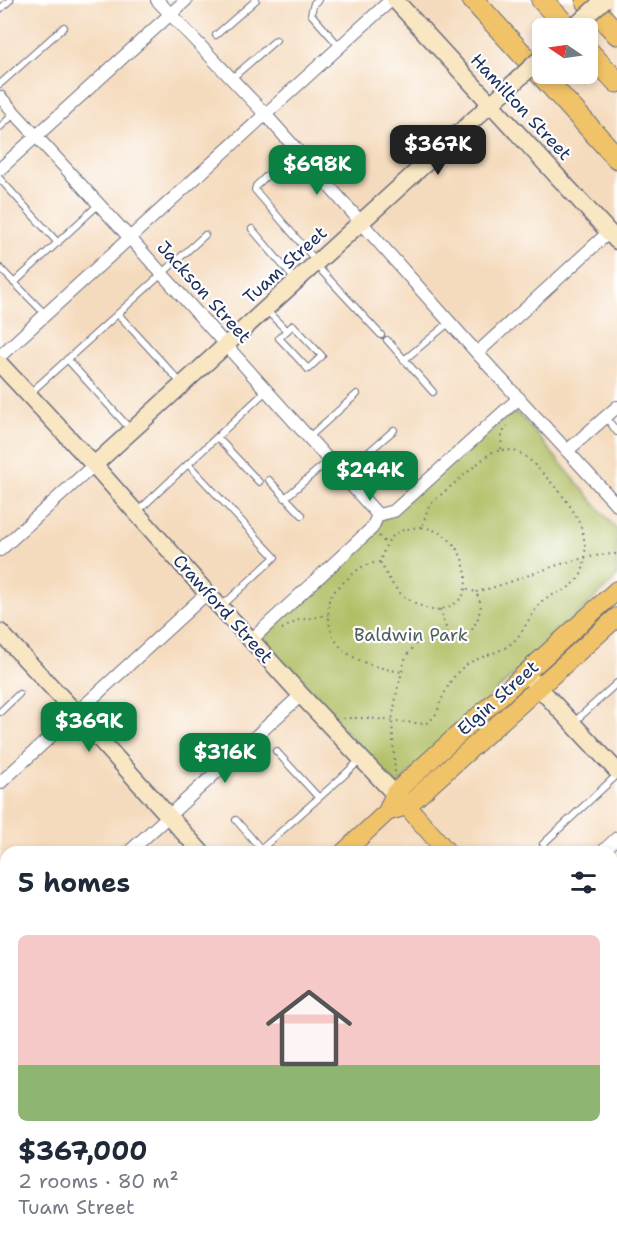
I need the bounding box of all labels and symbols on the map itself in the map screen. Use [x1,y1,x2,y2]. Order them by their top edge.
north arrow [532,18,598,84]
street label: Hamilton Street [465,48,577,166]
pin: $367K [396,125,480,176]
pin: $698K [275,145,359,196]
street label: Tuam Street [238,221,332,309]
street label: Jackson Street [152,236,257,348]
pin: $244K [328,451,412,502]
street label: Crawford Street [168,549,279,669]
park label: Baldwin Park [354,623,468,647]
street label: Elgin Street [452,655,544,741]
pin: $369K [47,702,131,753]
pin: $316K [183,733,267,784]

